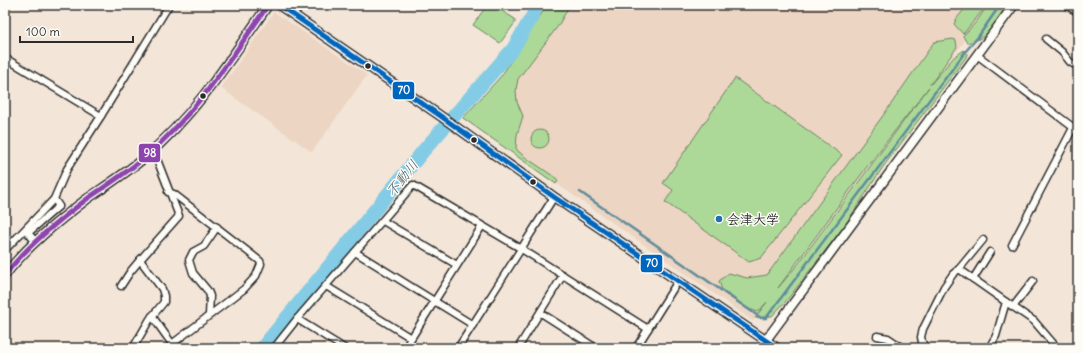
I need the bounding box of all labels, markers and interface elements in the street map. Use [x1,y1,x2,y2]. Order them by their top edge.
scale bar [20,18,133,44]
text: 100 m [26,24,60,39]
unlabelled marker [363,61,373,71]
line badge: 70 [392,81,415,100]
text: 70 [398,83,410,97]
unlabelled marker [198,91,208,101]
unlabelled marker [469,135,479,145]
line badge: 98 [138,143,161,163]
text: 98 [144,146,156,160]
water label: 不動川 [382,156,422,200]
unlabelled marker [528,177,538,187]
place label: 会津大学 [727,211,779,228]
marker: 会津大学 [714,214,724,224]
line badge: 70 [640,254,663,273]
text: 70 [646,256,658,270]

